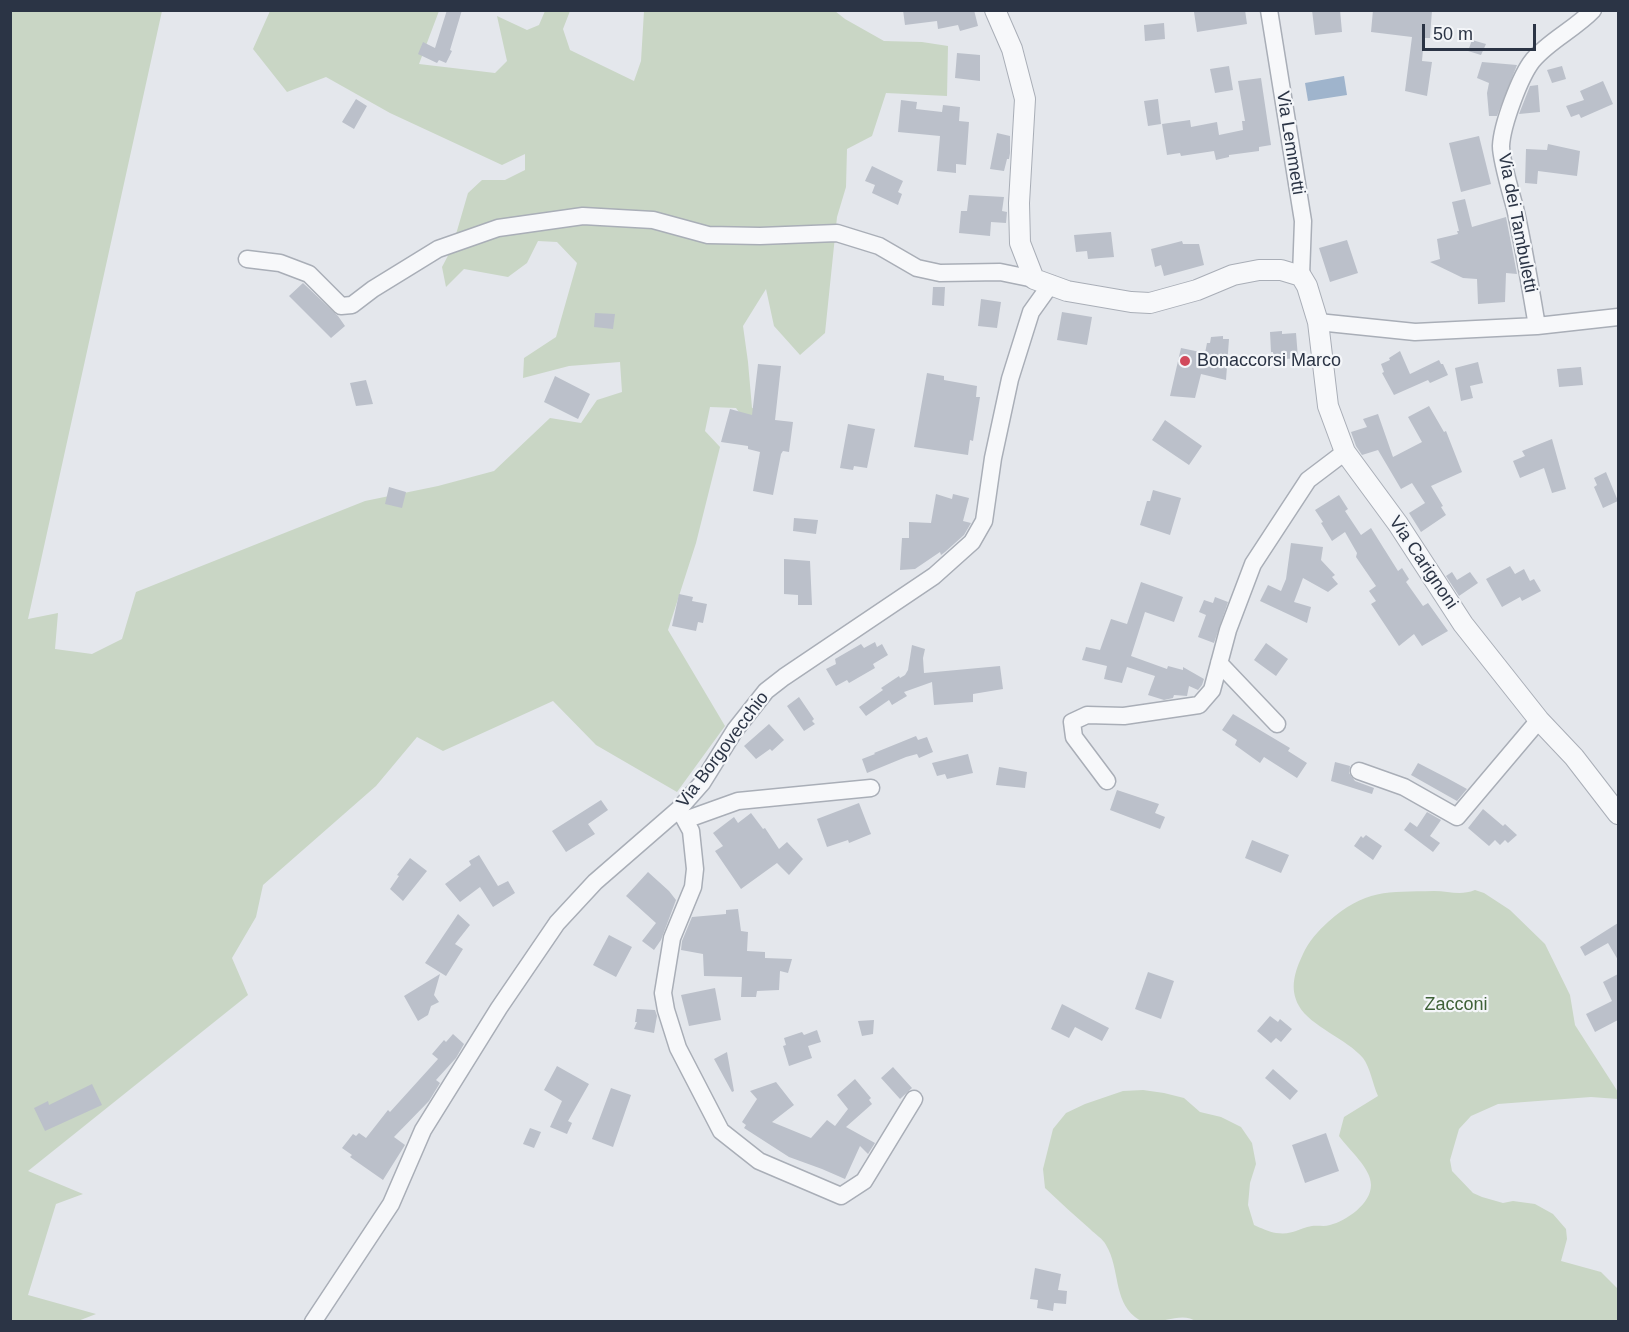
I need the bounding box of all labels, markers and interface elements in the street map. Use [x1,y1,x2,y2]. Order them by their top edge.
scale bar [1425,12,1539,50]
text: 50 m [1433,24,1473,44]
street label: Via Lemmetti [1271,90,1309,196]
street label: Via dei Tambuletti [1493,151,1541,295]
place label: Bonaccorsi Marco [1197,350,1341,372]
marker: Bonaccorsi Marco [1178,354,1192,368]
street label: Via Carignoni [1384,512,1462,614]
street label: Via Borgovecchio [672,688,774,812]
park label: Zacconi [1424,994,1488,1016]

